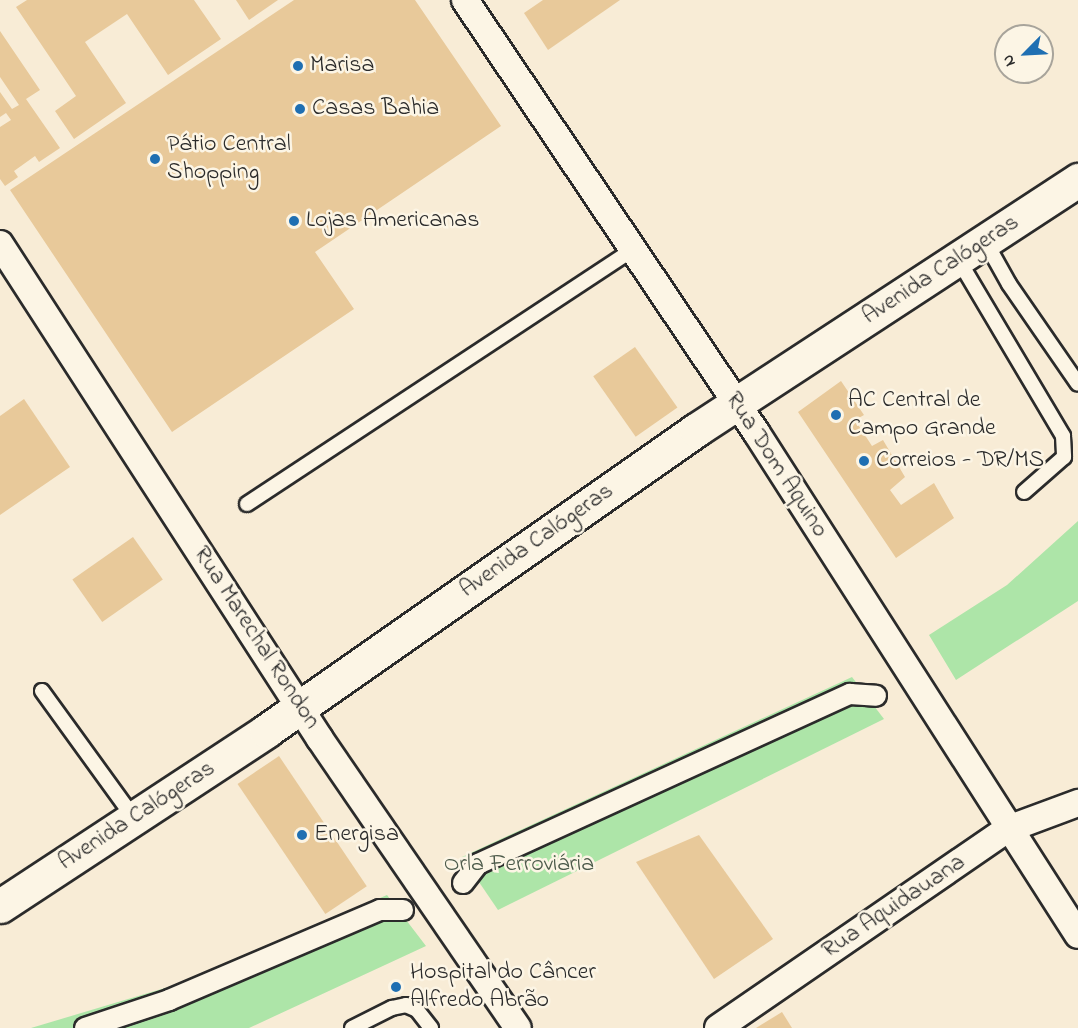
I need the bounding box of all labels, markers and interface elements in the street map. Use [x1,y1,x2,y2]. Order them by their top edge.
north arrow [994,24,1054,84]
text: N [996,51,1023,70]
place label: Marisa [310,52,374,80]
marker: Marisa [291,59,305,73]
place label: Casas Bahia [312,95,439,123]
marker: Casas Bahia [293,102,307,116]
place label: Pátio Central Shopping [167,131,291,187]
marker: Pátio Central Shopping [148,152,162,166]
place label: Lojas Americanas [306,207,479,235]
street label: Avenida Calógeras [857,209,1025,331]
marker: Lojas Americanas [287,214,301,228]
street label: Rua Dom Aquino [718,387,834,543]
place label: AC Central de Campo Grande [848,387,996,443]
marker: AC Central de Campo Grande [829,408,843,422]
place label: Correios - DR/MS [876,447,1044,475]
marker: Correios - DR/MS [857,454,871,468]
street label: Avenida Calógeras [455,477,619,605]
street label: Rua Marechal Rondon [186,541,326,735]
street label: Avenida Calógeras [53,755,221,877]
place label: Energisa [314,821,399,849]
marker: Energisa [295,828,309,842]
street label: Rua Aquidauana [817,849,971,965]
park label: Orla Ferroviária [444,851,594,879]
place label: Hospital do Câncer Alfredo Abrão [410,959,596,1015]
marker: Hospital do Câncer Alfredo Abrão [387,978,405,996]

